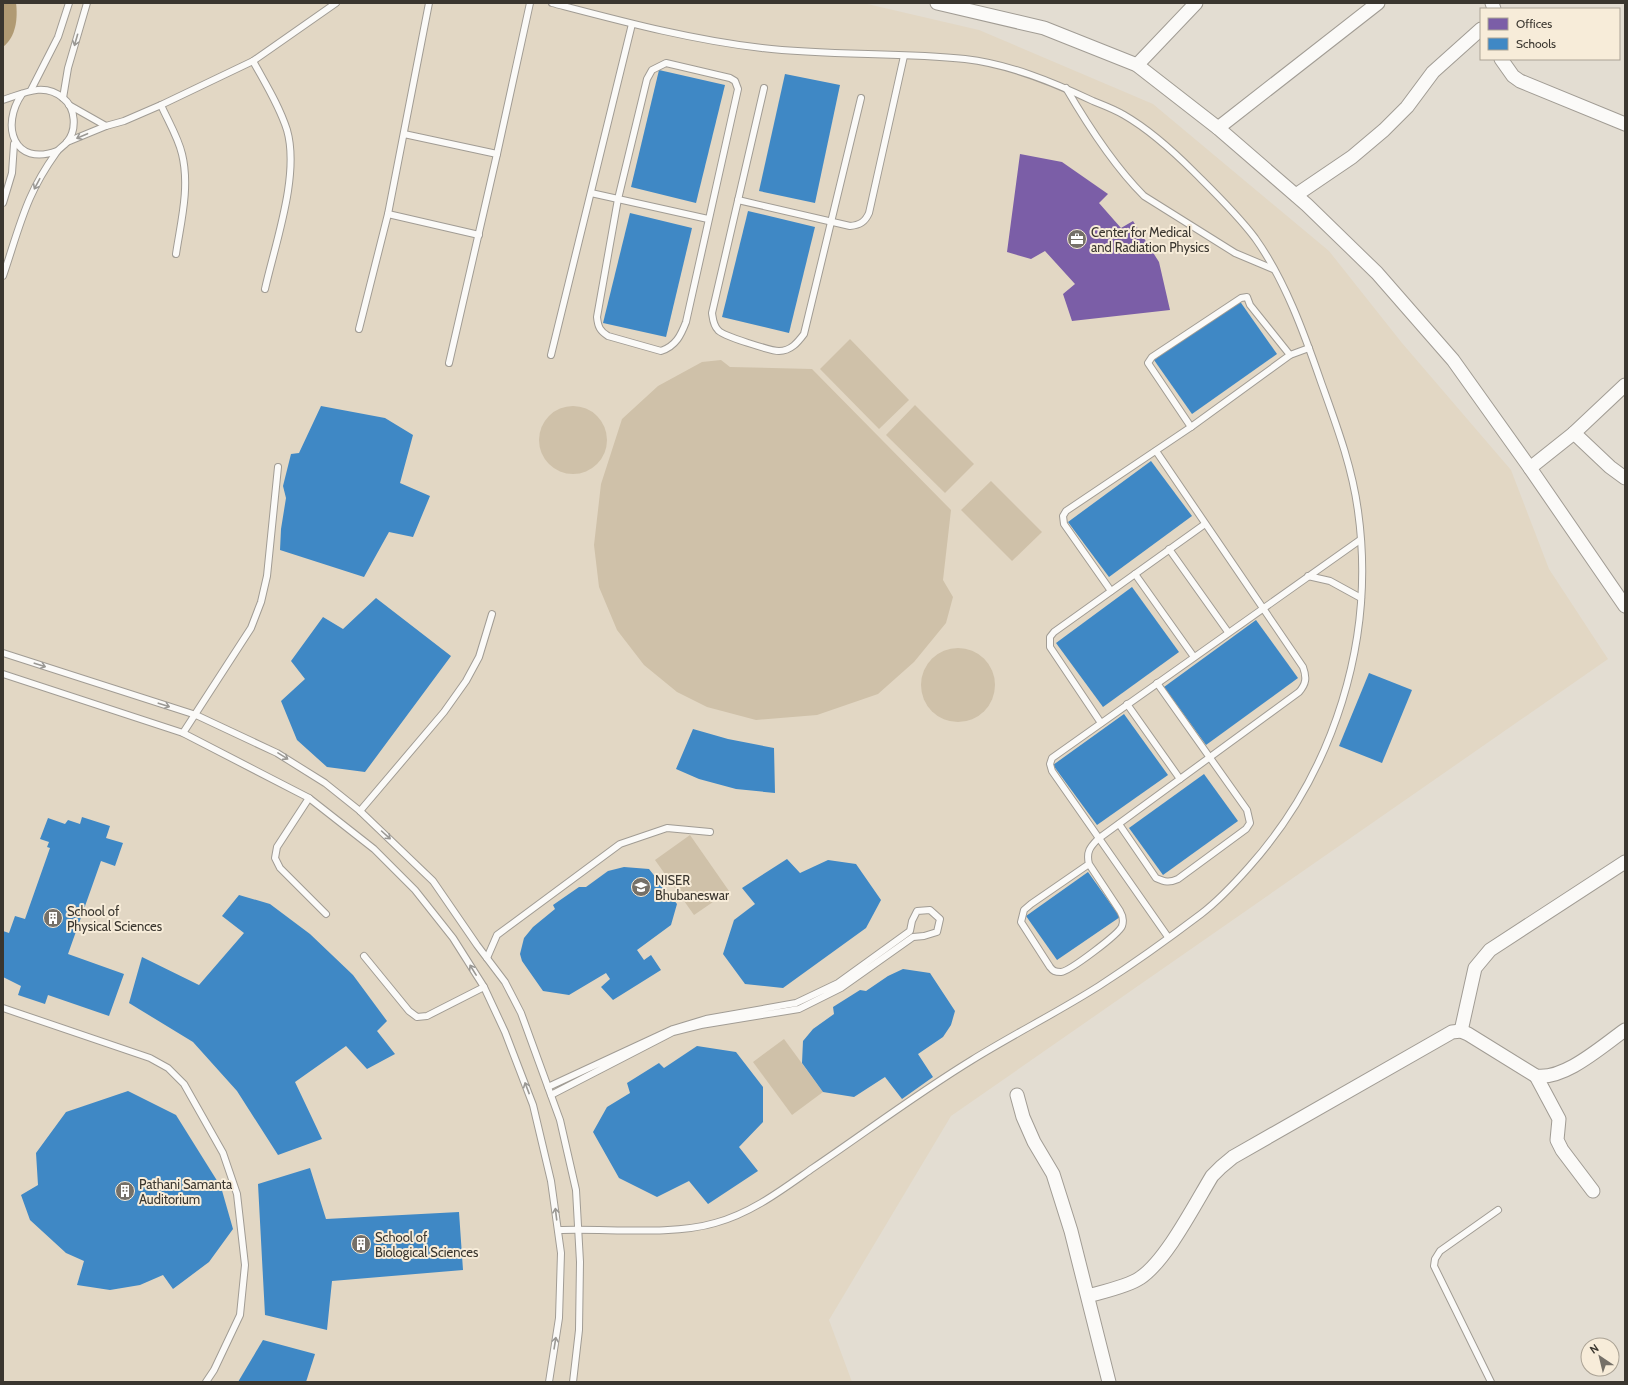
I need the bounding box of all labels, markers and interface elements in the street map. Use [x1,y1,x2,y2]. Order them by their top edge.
legend [1480,8,1620,60]
text: Offices [1516,16,1552,31]
one-way arrow [72,34,79,47]
text: Schools [1516,36,1556,51]
one-way arrow [77,132,89,140]
one-way arrow [32,178,40,190]
place label: Center for Medical and Radiation Physics [1091,224,1210,255]
office icon: Center for Medical and Radiation Physics [1066,228,1088,250]
one-way arrow [33,662,46,669]
one-way arrow [157,702,170,709]
one-way arrow [277,753,289,761]
one-way arrow [381,830,391,839]
place label: NISER Bhubaneswar [655,872,730,903]
school or university icon: NISER Bhubaneswar [630,876,652,898]
place label: School of Physical Sciences [67,903,163,934]
building icon: School of Physical Sciences [42,907,64,929]
one-way arrow [469,965,477,976]
one-way arrow [522,1082,530,1094]
place label: Pathani Samanta Auditorium [139,1176,233,1207]
building icon: Pathani Samanta Auditorium [114,1180,136,1202]
one-way arrow [552,1208,560,1221]
place label: School of Biological Sciences [375,1229,479,1260]
building icon: School of Biological Sciences [350,1233,372,1255]
one-way arrow [551,1337,559,1350]
north arrow [1580,1337,1620,1377]
text: N [1587,1341,1601,1357]

